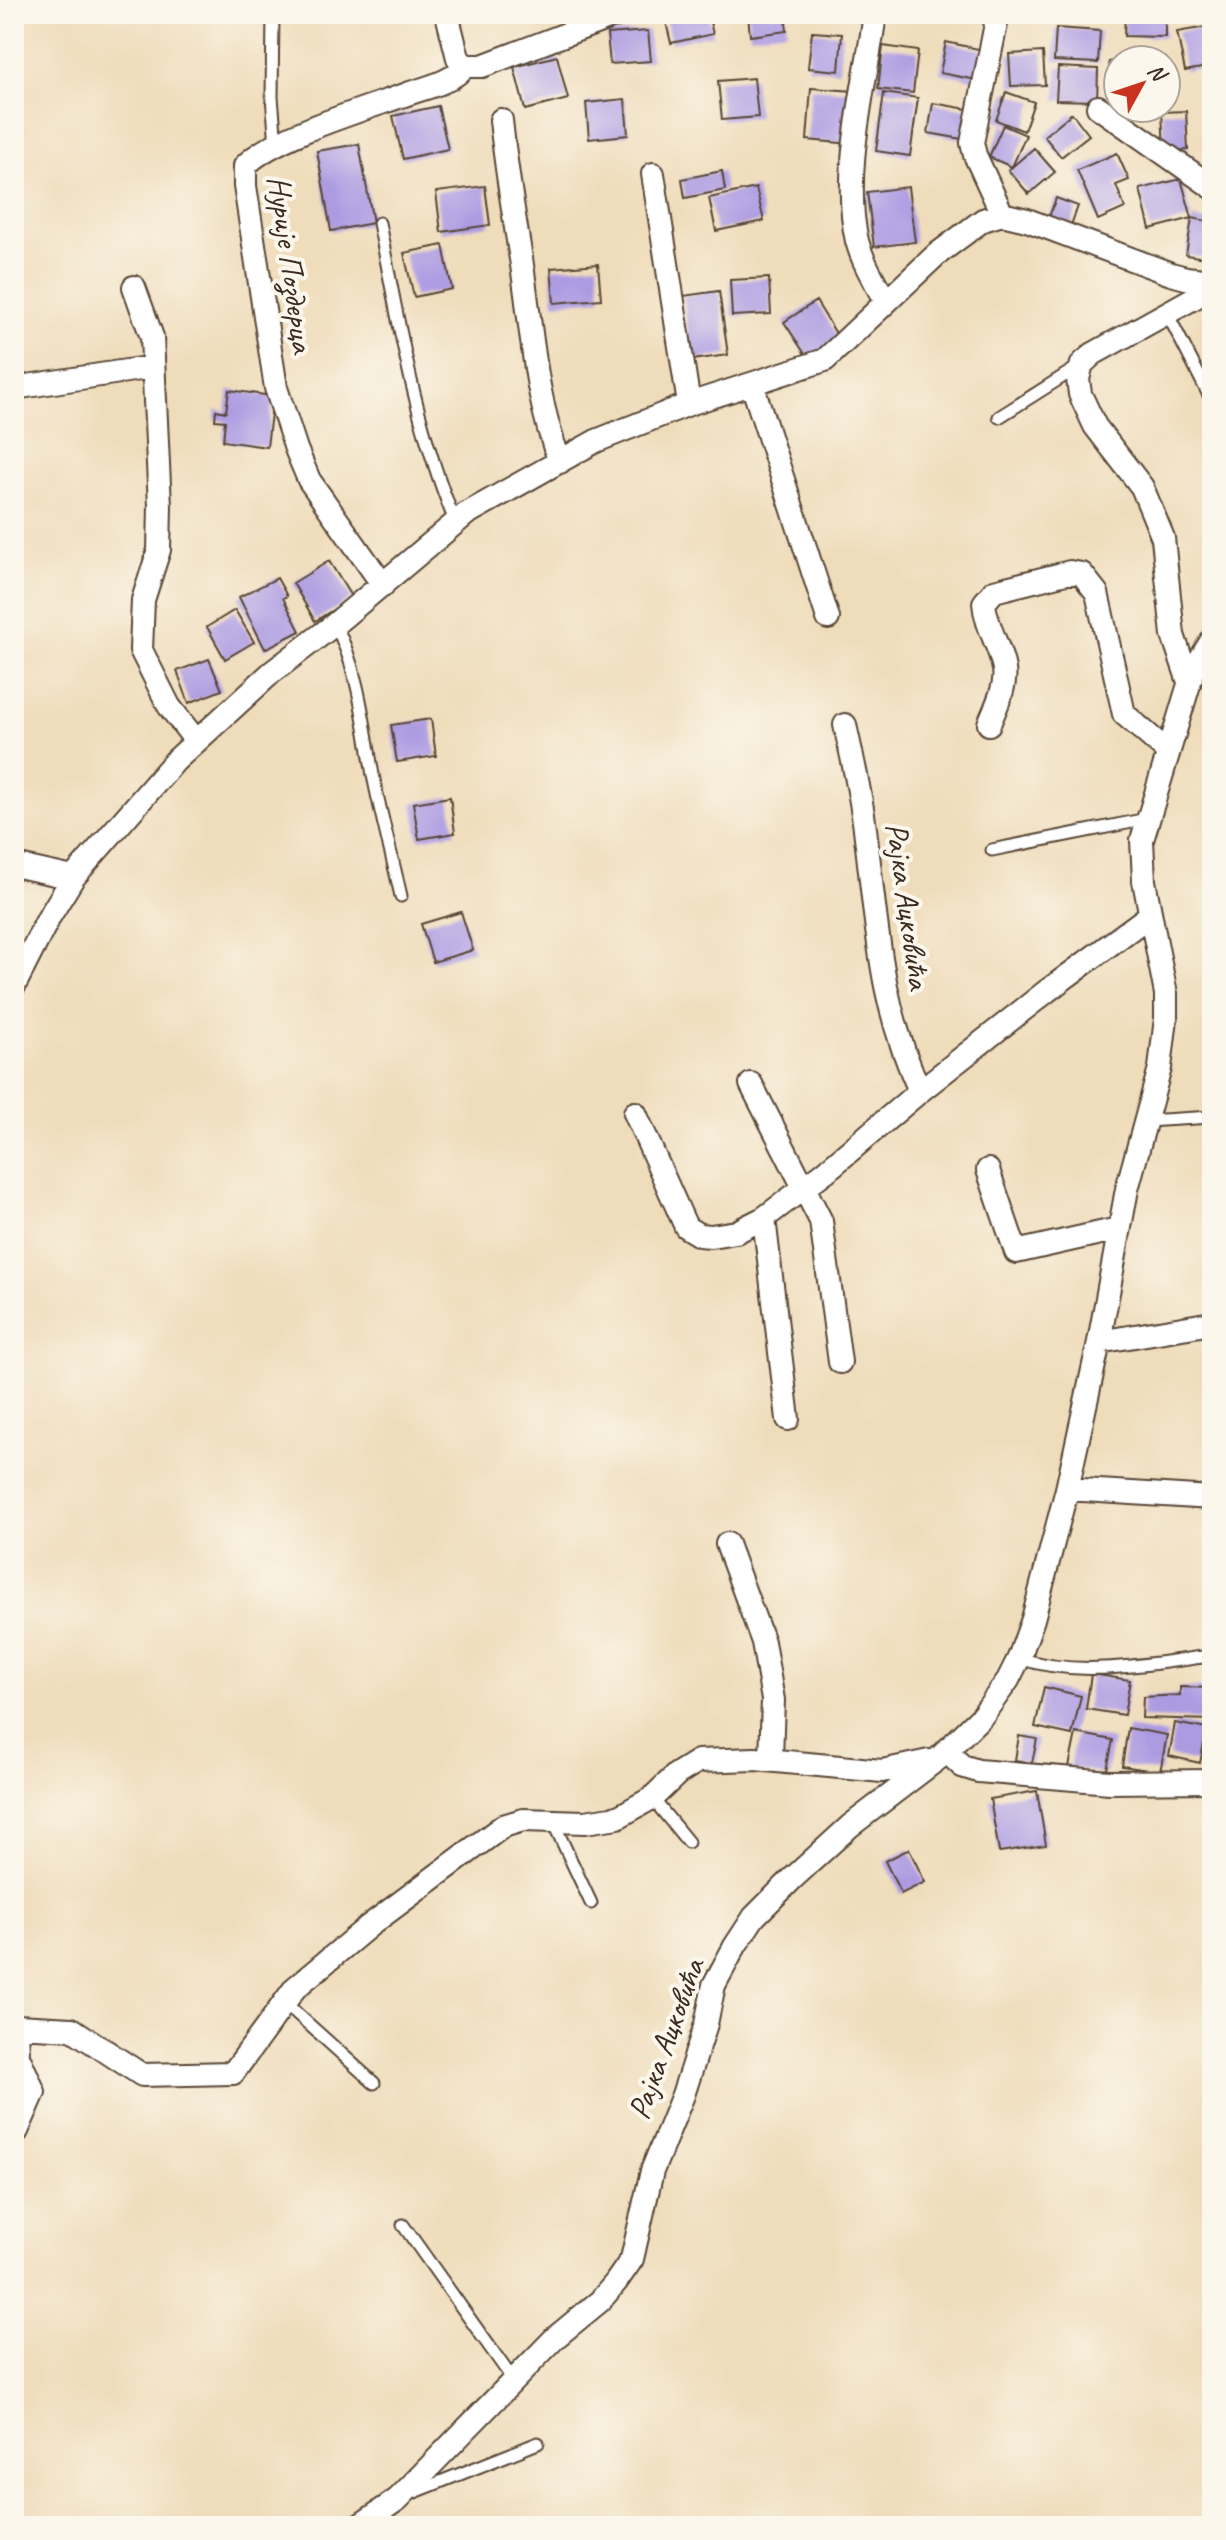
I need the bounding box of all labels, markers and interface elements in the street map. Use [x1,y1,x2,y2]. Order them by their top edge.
north arrow [1102,44,1182,124]
text: N [1141,58,1174,89]
street label: Нурије Поздерца [258,173,324,357]
street label: Рајка Ацковића [876,820,940,994]
street label: Рајка Ацковића [618,1951,715,2125]

